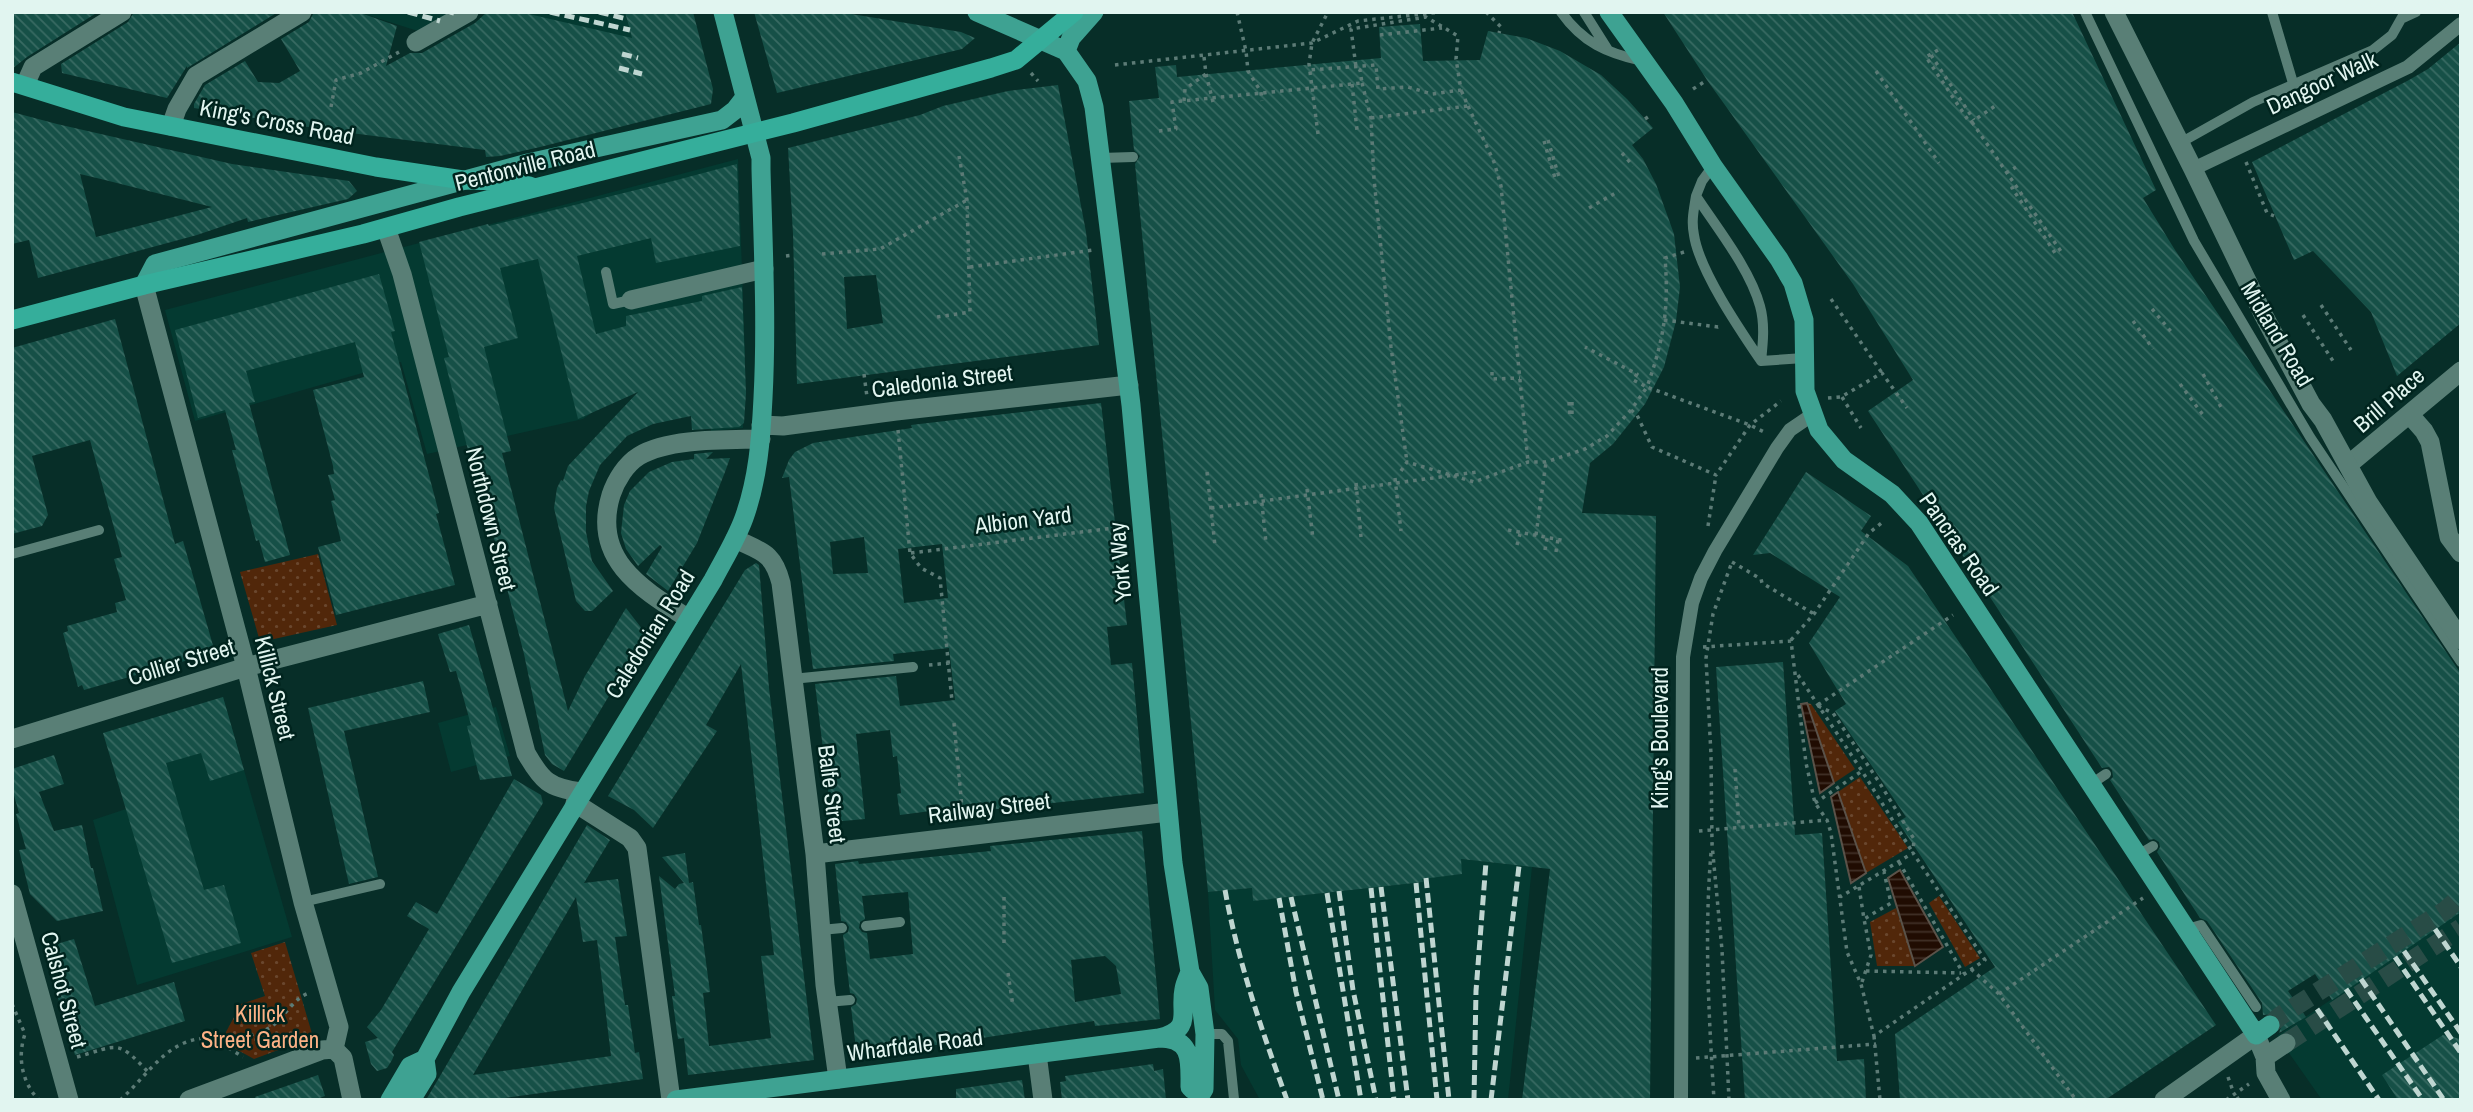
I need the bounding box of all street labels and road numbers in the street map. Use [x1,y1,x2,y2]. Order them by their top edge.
street label: Dangoor Walk [2261,43,2383,122]
street label: King's Cross Road [197,91,357,152]
street label: Pentonville Road [451,133,598,198]
street label: Midland Road [2234,275,2321,392]
street label: Caledonia Street [870,356,1014,405]
street label: Brill Place [2346,360,2431,439]
street label: Northdown Street [459,444,524,594]
street label: Pancras Road [1912,486,2006,602]
street label: Albion Yard [972,498,1073,541]
street label: York Way [1101,521,1138,603]
street label: Caledonian Road [598,563,702,704]
street label: Collier Street [124,631,238,692]
street label: Killick Street [248,633,303,743]
street label: King's Boulevard [1644,667,1675,809]
street label: Balfe Street [811,743,854,845]
street label: Railway Street [926,785,1052,830]
street label: Calshot Street [34,928,95,1052]
street label: Wharfdale Road [845,1021,984,1068]

